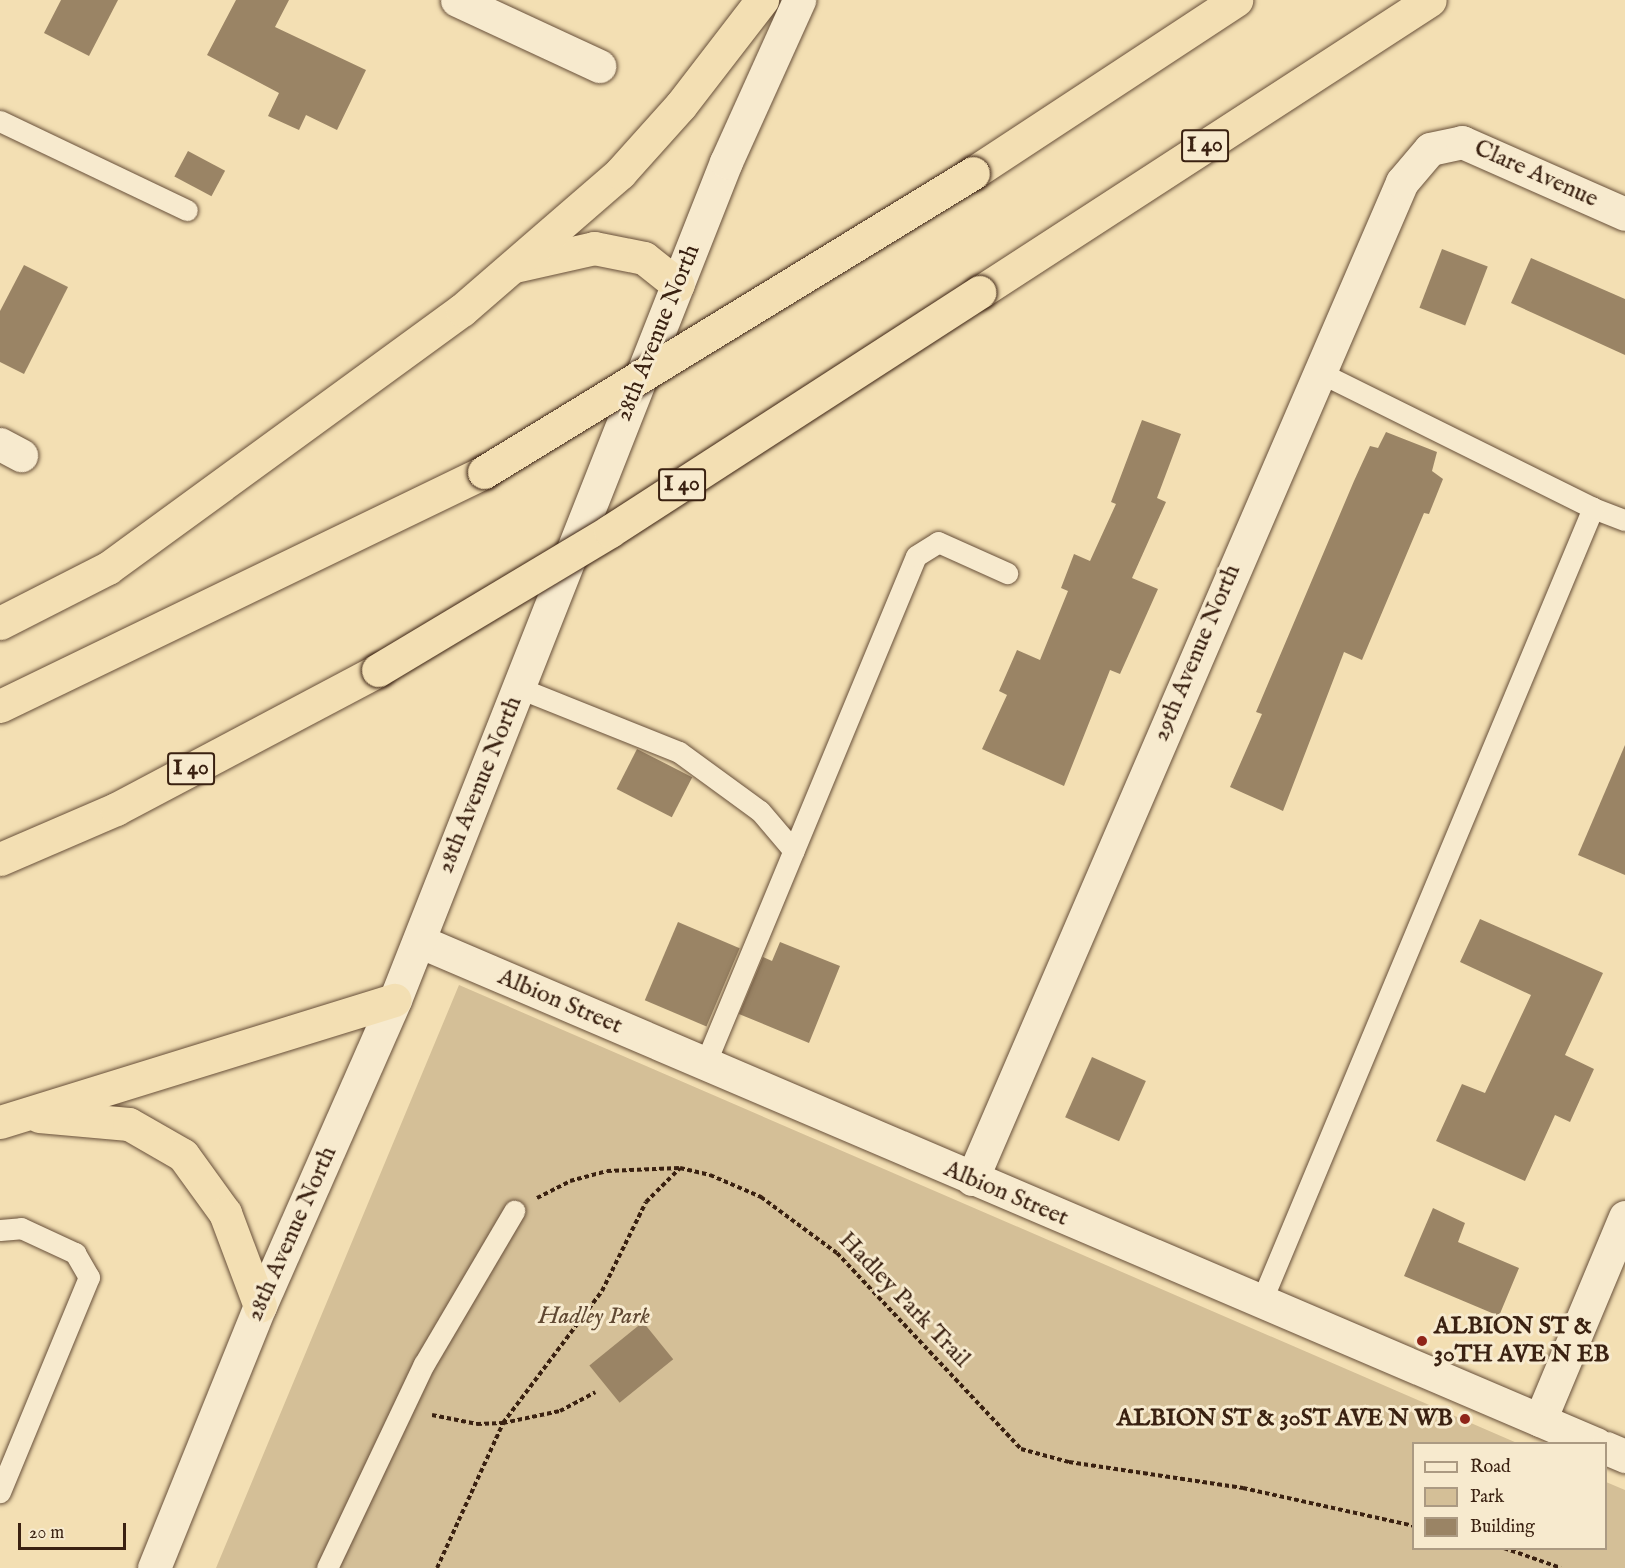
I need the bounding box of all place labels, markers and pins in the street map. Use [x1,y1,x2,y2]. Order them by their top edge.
place label: ALBION ST & 30TH AVE N EB [1434,1313,1609,1369]
marker: ALBION ST & 30TH AVE N EB [1415,1334,1429,1348]
place label: ALBION ST & 30ST AVE N WB [1117,1405,1453,1433]
marker: ALBION ST & 30ST AVE N WB [1458,1412,1472,1426]

